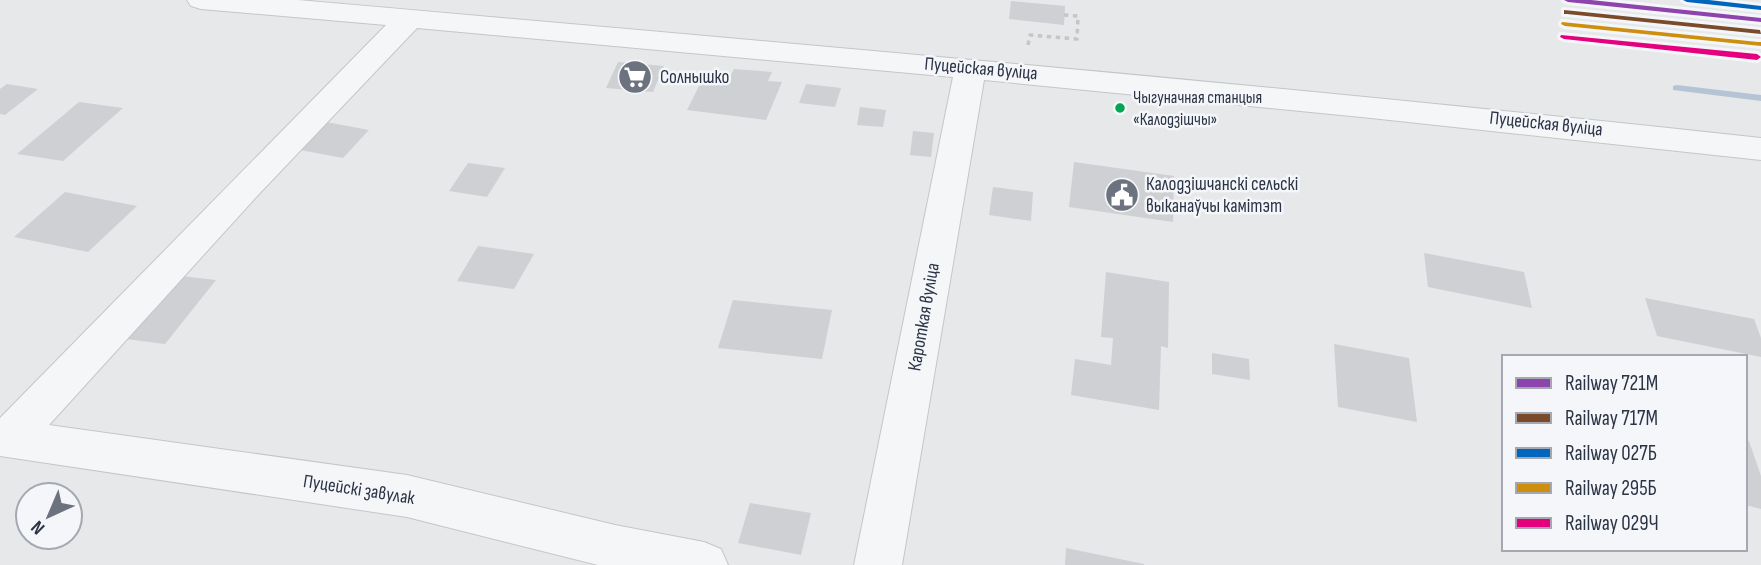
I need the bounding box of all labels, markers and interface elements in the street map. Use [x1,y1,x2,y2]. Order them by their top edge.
street label: Пуцейская вуліца [923,53,1039,85]
supermarket icon: Солнышко [616,58,654,96]
place label: Солнышко [660,66,729,89]
place label: Чыгуначная станцыя «Калодзішчы» [1133,88,1262,130]
marker: Чыгуначная станцыя «Калодзішчы» [1113,101,1127,115]
street label: Пуцейская вуліца [1488,107,1604,141]
place label: Калодзішчанскі сельскі выканаўчы камітэт [1146,173,1298,218]
public building icon: Калодзішчанскі сельскі выканаўчы камітэт [1103,176,1141,214]
street label: Кароткая вуліца [903,261,945,373]
legend [1502,355,1747,551]
text: Railway 721М [1565,371,1658,396]
text: Railway 717М [1565,406,1658,431]
text: Railway 027Б [1565,441,1657,466]
street label: Пуцейскі завулак [302,470,417,510]
text: Railway 295Б [1565,476,1657,501]
north arrow [14,481,84,551]
text: Railway 029Ч [1565,511,1659,536]
text: N [27,515,50,539]

